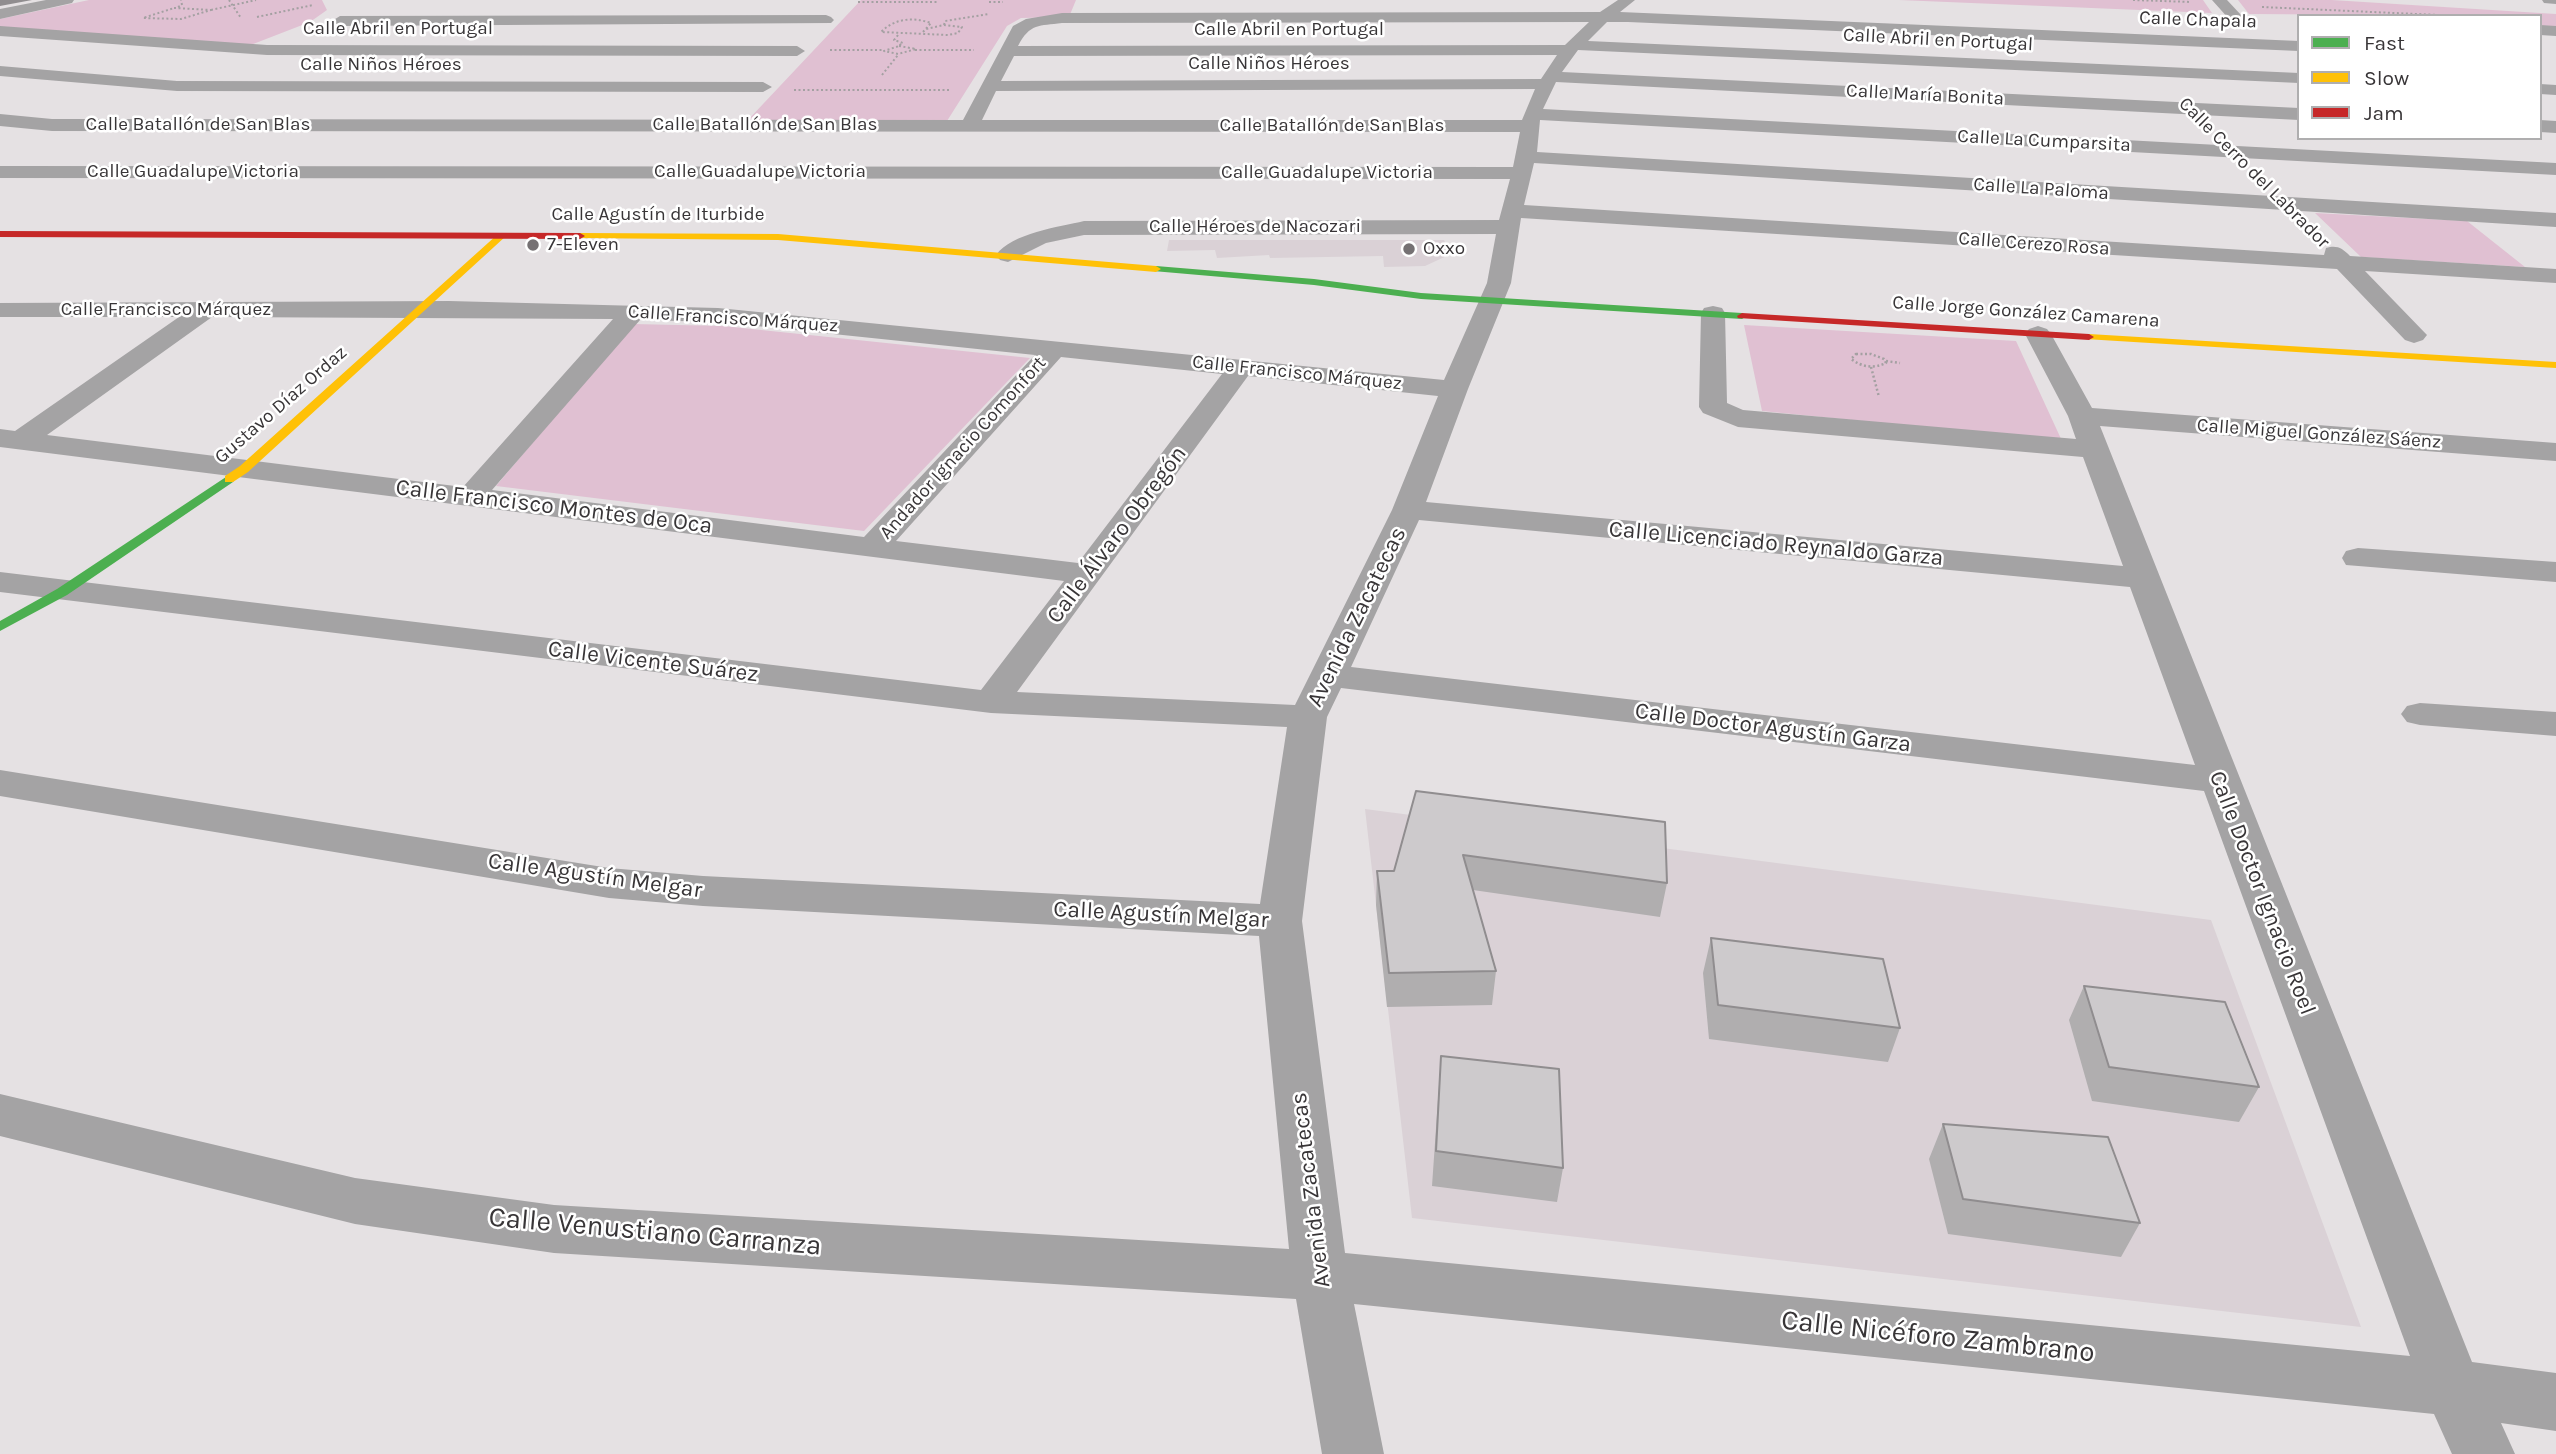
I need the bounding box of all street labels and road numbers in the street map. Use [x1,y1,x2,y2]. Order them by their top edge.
street label: Calle Chapala [2139,7,2257,33]
street label: Calle Abril en Portugal [303,18,493,40]
street label: Calle Abril en Portugal [1194,19,1384,41]
street label: Calle Abril en Portugal [1842,24,2034,56]
street label: Calle Niños Héroes [1188,53,1350,75]
street label: Calle Niños Héroes [300,54,462,76]
street label: Calle María Bonita [1846,79,2004,111]
street label: Calle Cerro del Labrador [2174,93,2334,253]
street label: Calle Batallón de San Blas [86,114,310,136]
street label: Calle Batallón de San Blas [653,114,877,136]
street label: Calle Batallón de San Blas [1220,115,1444,137]
street label: Calle La Cumparsita [1957,125,2131,157]
street label: Calle Guadalupe Victoria [87,161,299,183]
street label: Calle Guadalupe Victoria [654,161,866,183]
street label: Calle Guadalupe Victoria [1221,162,1433,184]
street label: Calle La Paloma [1972,173,2110,205]
street label: Calle Agustín de Iturbide [551,204,765,226]
street label: Calle Héroes de Nacozari [1149,216,1361,238]
street label: Calle Cerezo Rosa [1958,227,2110,261]
street label: Calle Jorge González Camarena [1892,291,2160,333]
street label: Calle Francisco Márquez [61,299,271,321]
street label: Calle Francisco Márquez [627,300,839,338]
street label: Gustavo Díaz Ordaz [210,341,352,469]
street label: Calle Francisco Márquez [1191,351,1403,395]
street label: Andador Ignacio Comonfort [875,352,1051,544]
street label: Calle Miguel González Sáenz [2196,414,2442,454]
street label: Calle Álvaro Obregón [1041,441,1193,629]
street label: Calle Francisco Montes de Oca [394,474,714,540]
street label: Calle Licenciado Reynaldo Garza [1608,516,1944,572]
street label: Avenida Zacatecas [1302,523,1412,711]
street label: Calle Vicente Suárez [546,635,760,689]
street label: Calle Doctor Agustín Garza [1633,697,1913,759]
street label: Calle Doctor Ignacio Roel [2203,767,2321,1019]
street label: Calle Agustín Melgar [486,847,704,905]
street label: Calle Agustín Melgar [1053,896,1269,934]
street label: Avenida Zacatecas [1285,1091,1337,1289]
street label: Calle Venustiano Carranza [487,1201,823,1263]
street label: Calle Nicéforo Zambrano [1780,1304,2096,1370]

